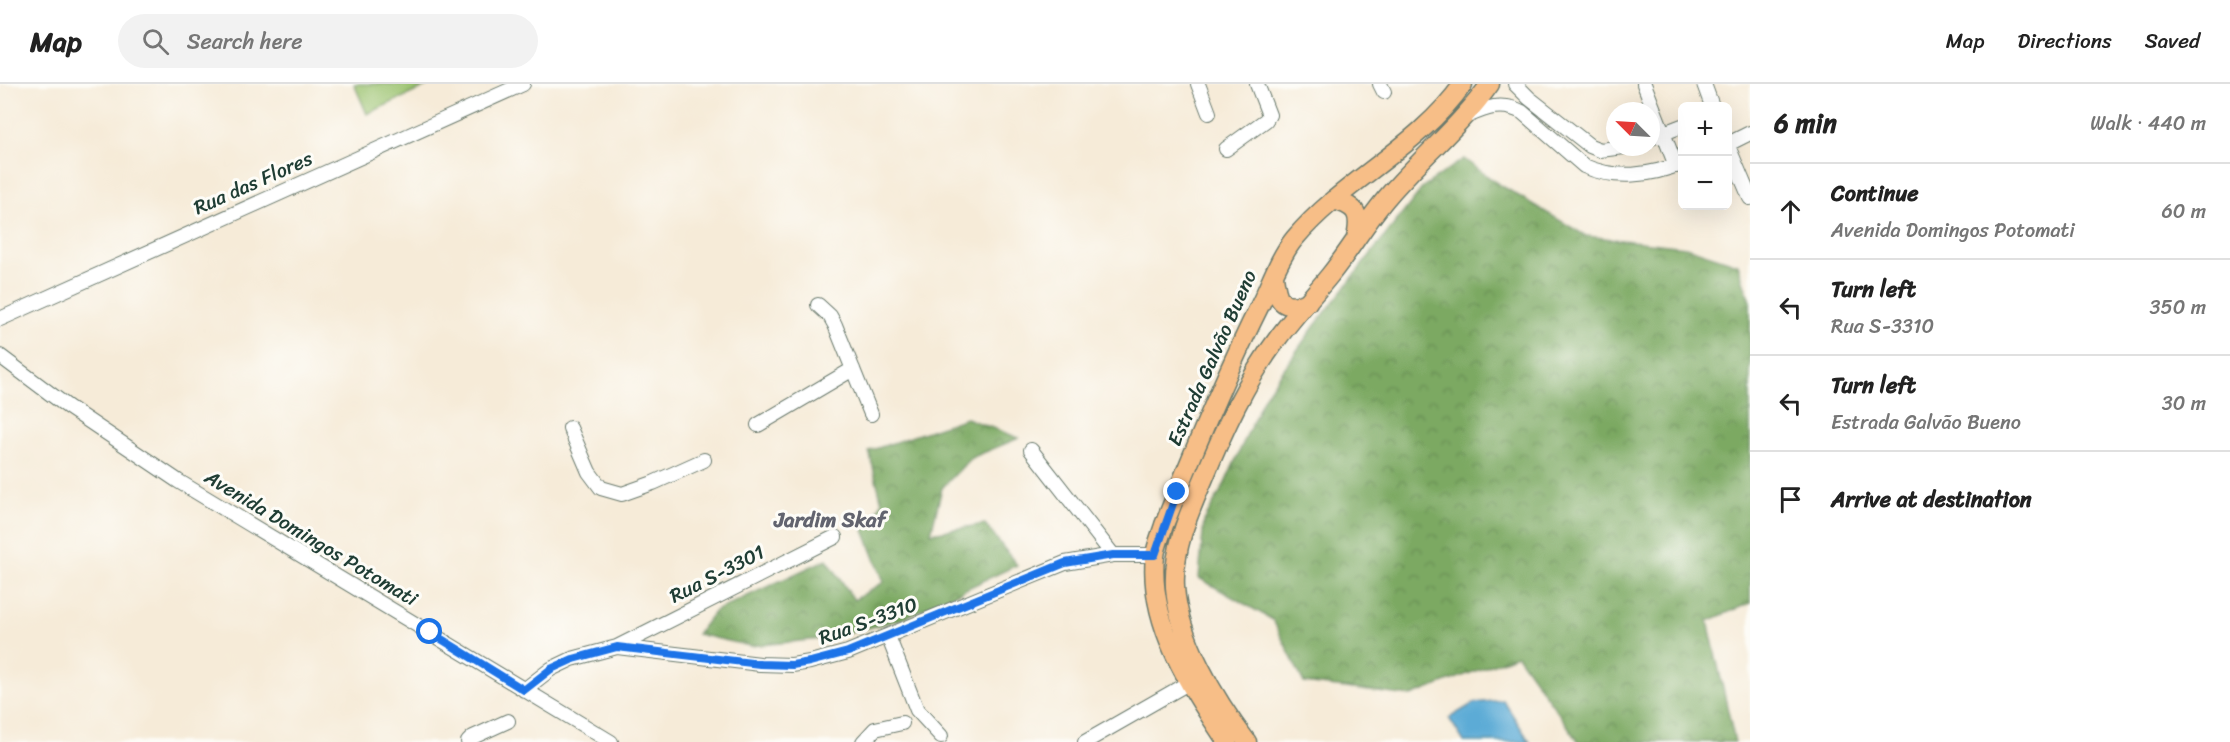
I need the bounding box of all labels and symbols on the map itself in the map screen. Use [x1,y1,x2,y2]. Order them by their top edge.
north arrow [1606,102,1660,156]
street label: Rua das Flores [188,141,319,225]
street label: Estrada Galvão Bueno [1157,264,1267,452]
street label: Avenida Domingos Potomati [197,460,426,617]
route end [1163,478,1189,504]
district label: Jardim Skaf [773,501,889,539]
street label: Rua S-3301 [663,535,771,613]
street label: Rua S-3310 [814,587,922,655]
route start [416,618,442,644]

